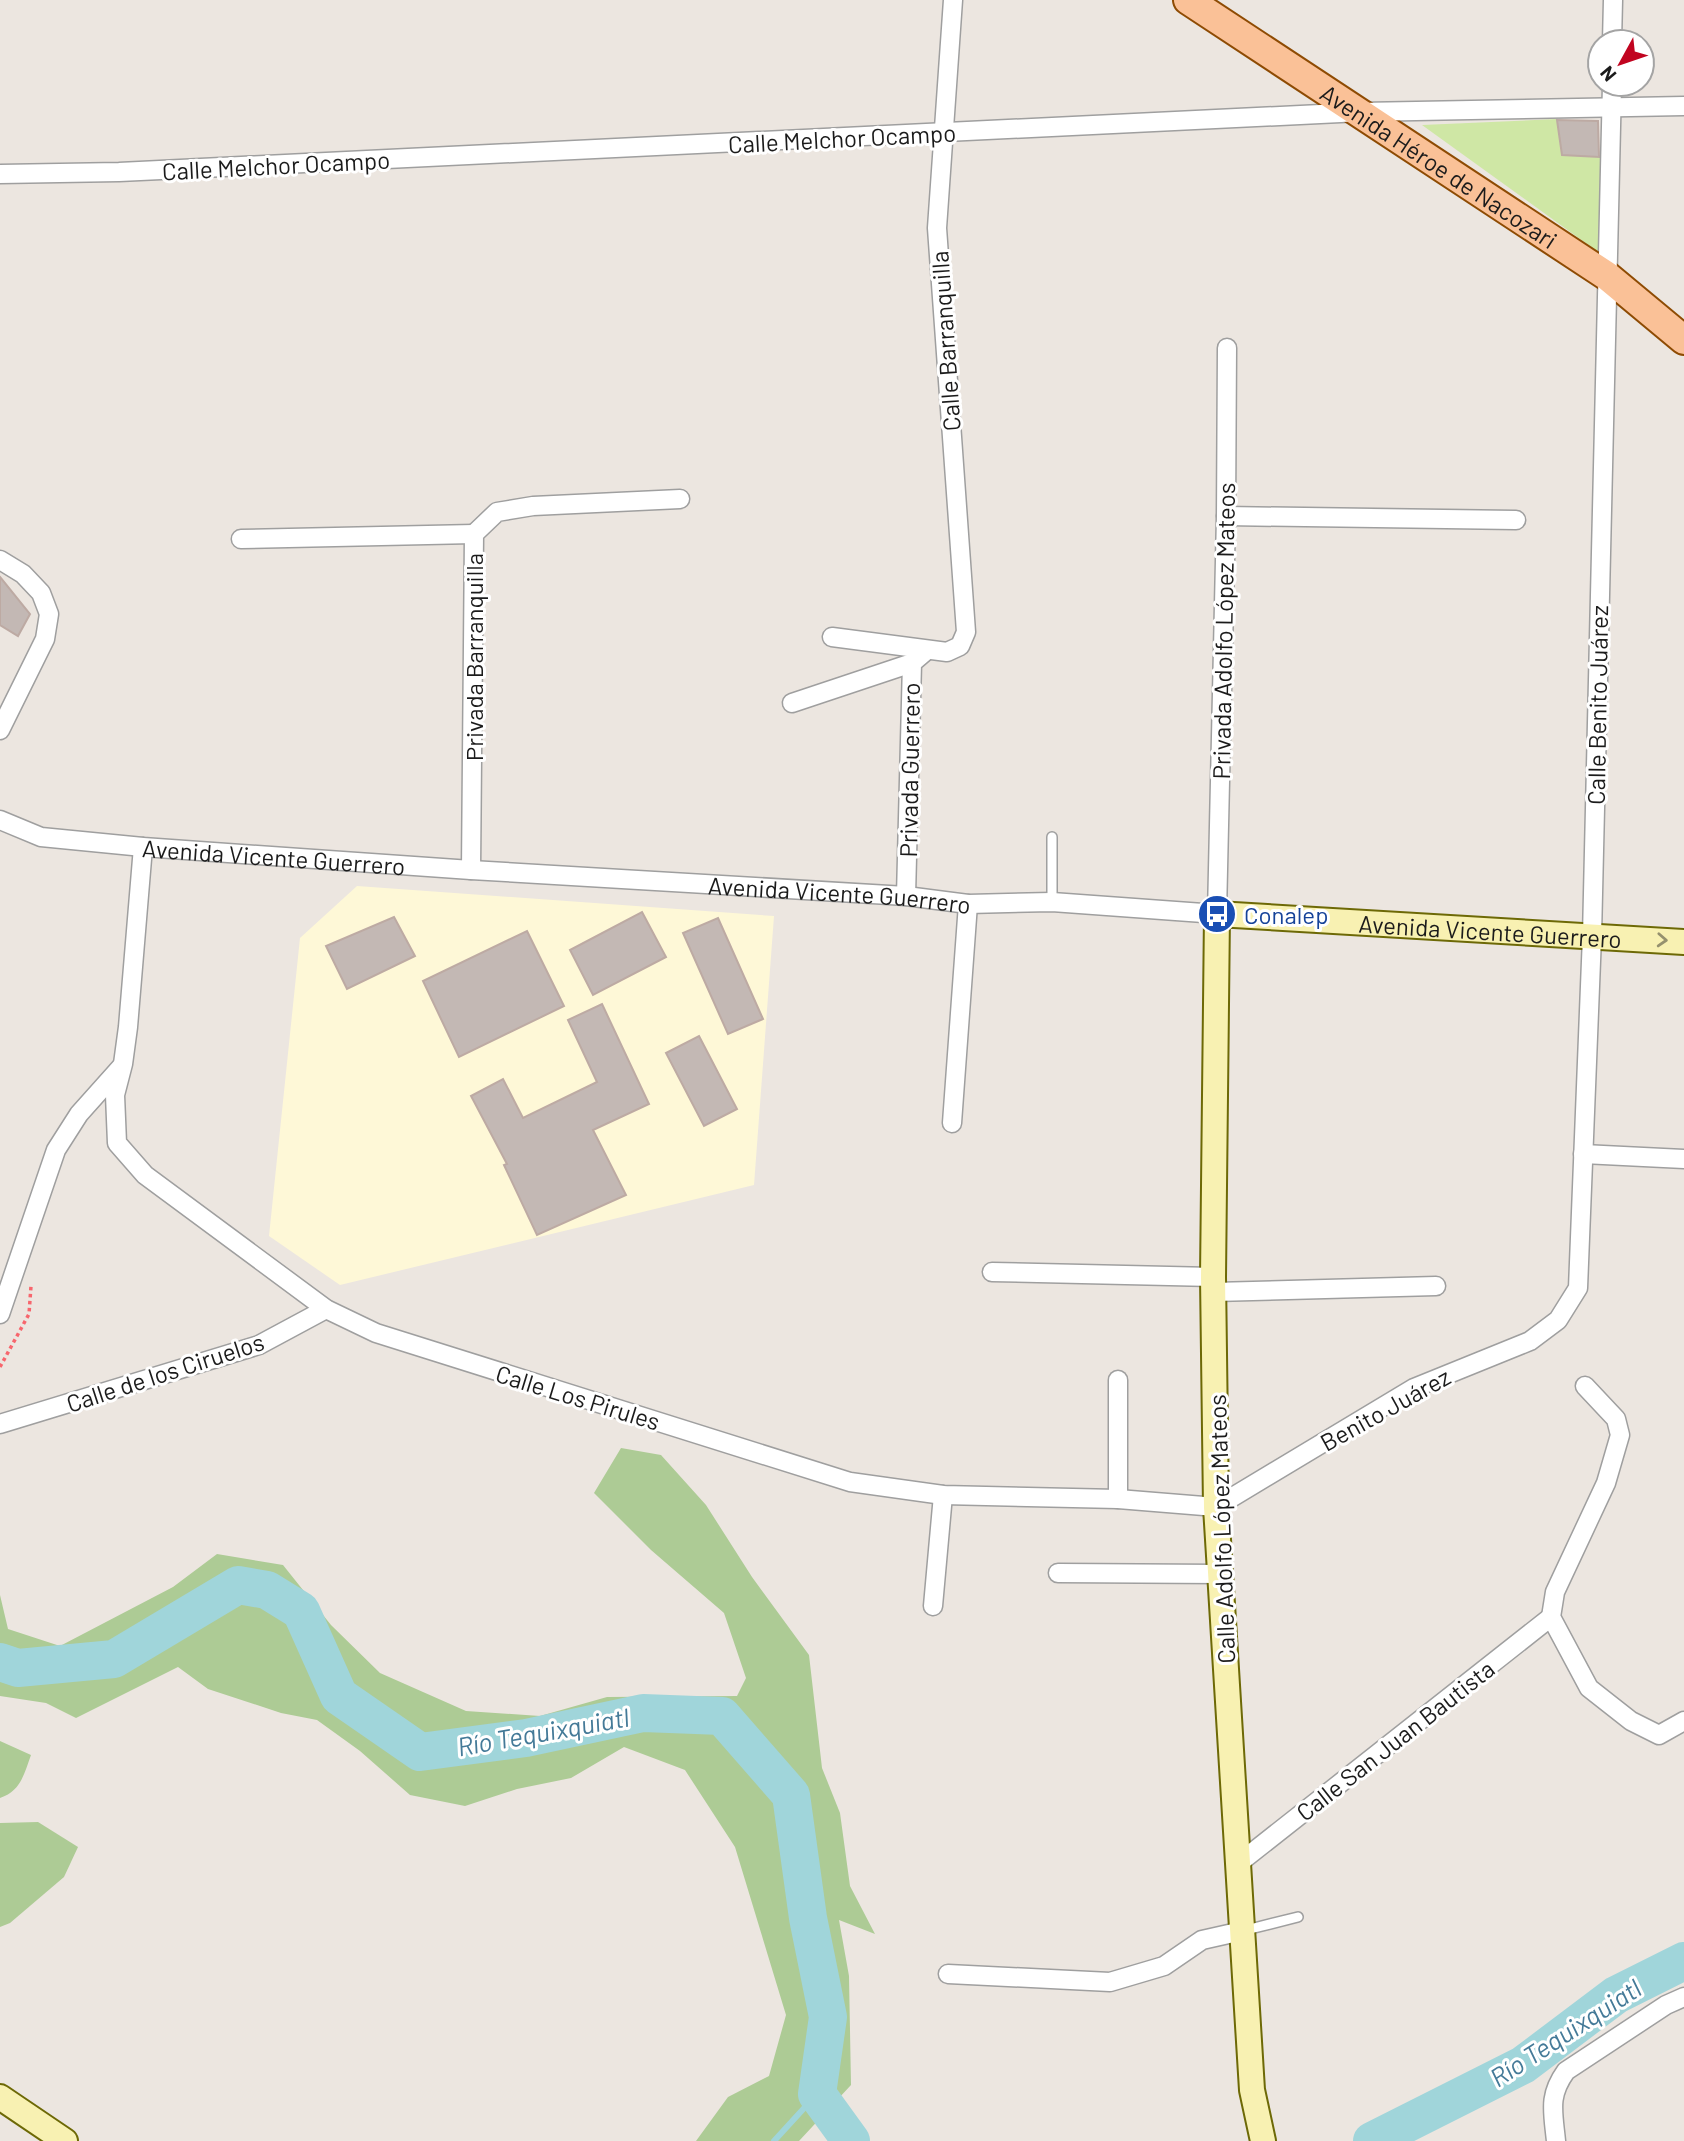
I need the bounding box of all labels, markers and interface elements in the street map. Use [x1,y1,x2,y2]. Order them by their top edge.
north arrow [1586,28,1656,98]
text: N [1595,62,1620,86]
street label: Avenida Héroe de Nacozari [1316,77,1563,254]
street label: Calle Melchor Ocampo [727,118,957,158]
street label: Calle Melchor Ocampo [161,145,391,185]
street label: Calle Barranquilla [924,250,966,432]
street label: Privada Adolfo López Mateos [1206,482,1240,780]
street label: Privada Barranquilla [459,553,488,761]
street label: Calle Benito Juárez [1581,605,1613,805]
street label: Privada Guerrero [893,682,925,858]
street label: Avenida Vicente Guerrero [141,832,406,880]
street label: Avenida Vicente Guerrero [707,870,973,919]
bus stop icon: Conalep [1196,893,1238,935]
place label: Conalep [1244,900,1328,929]
street label: Avenida Vicente Guerrero [1358,908,1623,953]
one-way arrow [1657,933,1668,948]
street label: Calle de los Ciruelos [62,1326,268,1418]
street label: Calle Los Pirules [493,1358,663,1436]
street label: Benito Juárez [1315,1361,1455,1457]
street label: Calle Adolfo López Mateos [1202,1394,1240,1664]
street label: Calle San Juan Bautista [1290,1654,1500,1826]
water label: Río Tequixquiatl [455,1701,631,1761]
water label: Río Tequixquiatl [1484,1972,1646,2092]

